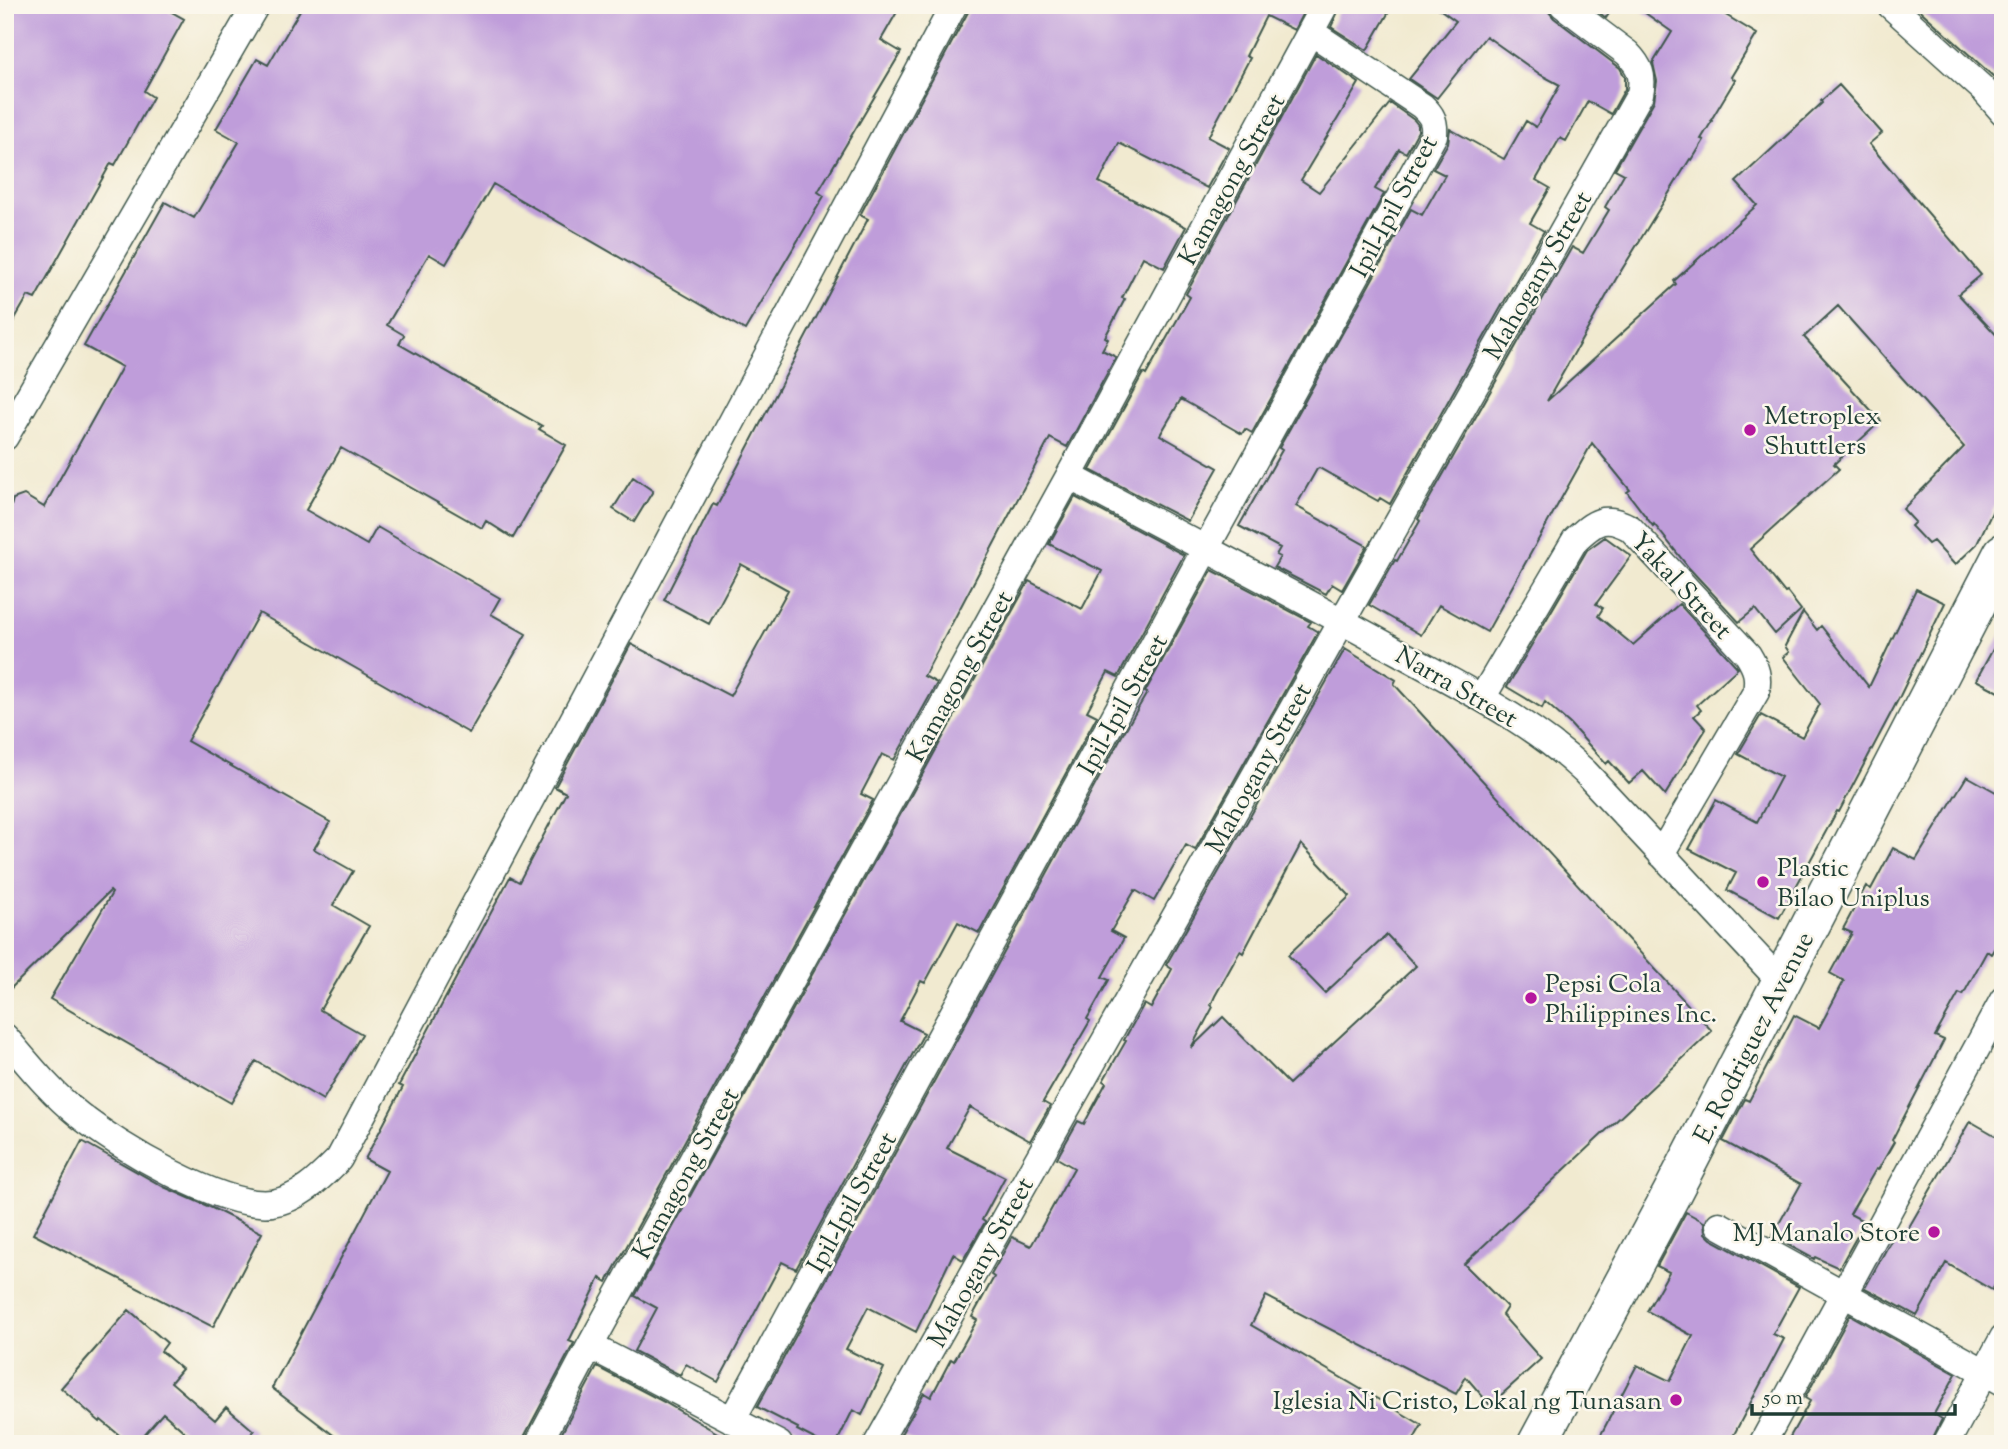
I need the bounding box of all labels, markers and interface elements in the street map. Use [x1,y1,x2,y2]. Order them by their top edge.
street label: Kamagong Street [1171,88,1296,273]
street label: Ipil-Ipil Street [1342,129,1448,285]
street label: Mahogany Street [1476,185,1603,368]
place label: Metroplex Shuttlers [1764,399,1880,466]
marker: Metroplex Shuttlers [1742,422,1758,438]
street label: Yakal Street [1621,525,1740,649]
street label: Kamagong Street [899,585,1024,770]
street label: Ipil-Ipil Street [1070,628,1178,783]
street label: Narra Street [1387,638,1524,738]
street label: Mahogany Street [1198,677,1322,861]
place label: Plastic Bilao Uniplus [1777,851,1930,918]
marker: Plastic Bilao Uniplus [1755,874,1771,890]
street label: E. Rodriguez Avenue [1686,926,1825,1151]
place label: Pepsi Cola Philippines Inc. [1545,967,1717,1034]
marker: Pepsi Cola Philippines Inc. [1523,990,1539,1006]
street label: Kamagong Street [625,1082,750,1267]
street label: Ipil-Ipil Street [799,1126,907,1281]
street label: Mahogany Street [920,1171,1044,1355]
place label: MJ Manalo Store [1733,1216,1920,1253]
marker: MJ Manalo Store [1926,1224,1942,1240]
scale bar [1752,1372,1955,1416]
place label: Iglesia Ni Cristo, Lokal ng Tunasan [1273,1384,1662,1421]
text: 50 m [1762,1384,1803,1414]
marker: Iglesia Ni Cristo, Lokal ng Tunasan [1668,1392,1684,1408]

